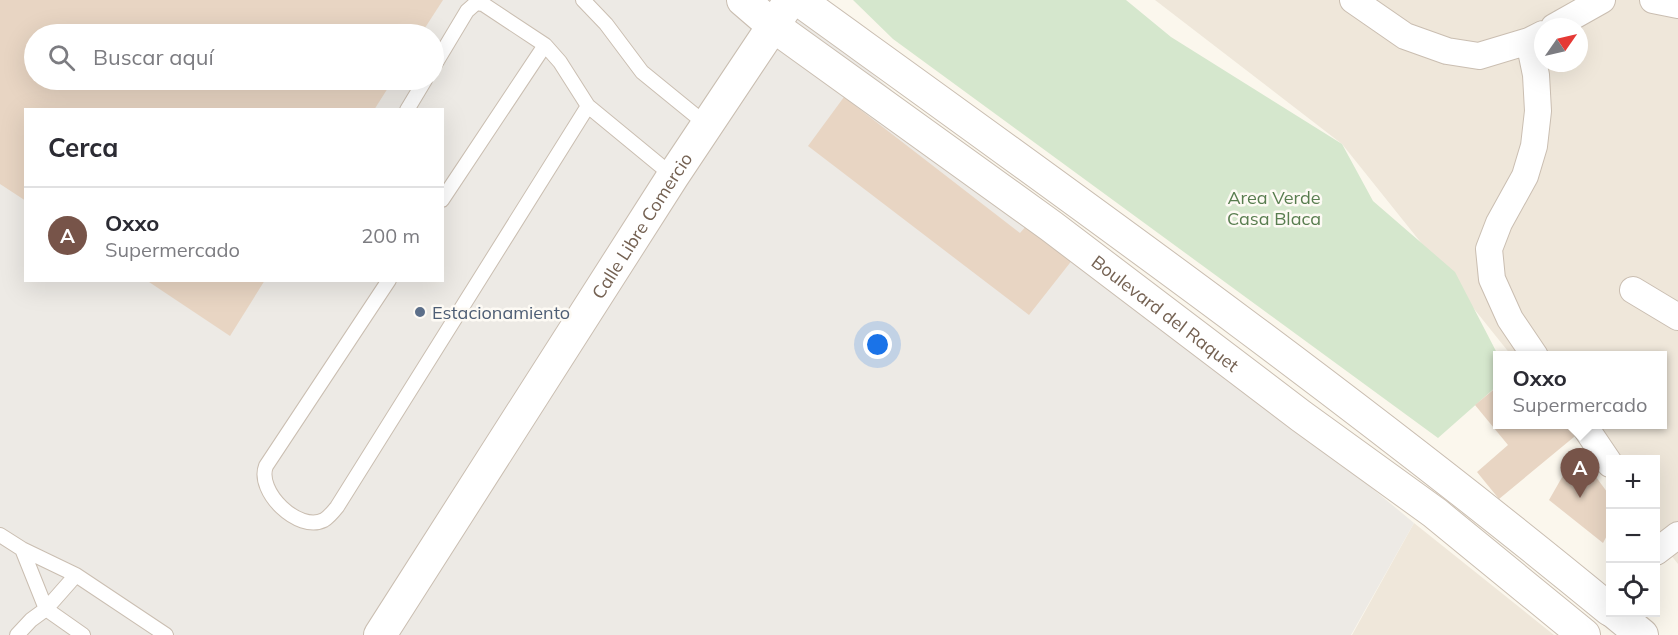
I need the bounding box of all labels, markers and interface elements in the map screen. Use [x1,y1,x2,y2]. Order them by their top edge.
north arrow [1534,18,1588,72]
search box [24,24,444,90]
icon: search [45,41,78,74]
text: Buscar aquí [93,43,214,71]
text: Cerca [48,131,118,164]
street label: Calle Libre Comercio [586,148,697,303]
park label: Area Verde Casa Blaca [1227,186,1321,230]
text: Oxxo [105,209,159,237]
text: A [60,223,75,248]
text: 200 m [361,223,420,248]
text: Supermercado [105,237,240,262]
street label: Boulevard del Raquet [1087,250,1244,376]
place label: Estacionamiento [432,301,570,324]
marker: Estacionamiento [413,305,427,319]
your location [863,330,892,359]
popup [1493,351,1667,429]
text: Oxxo [1513,364,1567,392]
text: Supermercado [1513,392,1647,417]
pin: A [1560,448,1600,498]
map controls [1606,455,1660,617]
button: + [1606,455,1660,509]
button: − [1606,509,1660,563]
button: locate [1606,563,1660,617]

